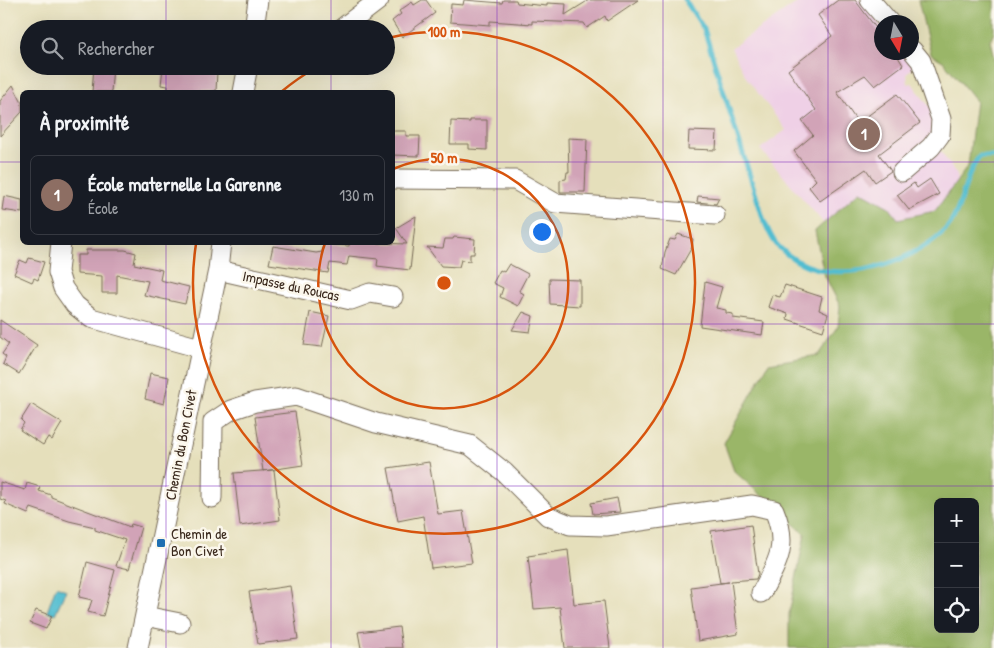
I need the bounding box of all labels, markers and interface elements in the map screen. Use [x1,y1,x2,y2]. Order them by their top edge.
north arrow [874,15,919,60]
search box [20,20,395,75]
text: 100 m [428,21,460,42]
icon: search [38,34,66,62]
text: Rechercher [78,35,155,61]
text: À proximité [40,108,129,137]
pin: 1 [848,115,880,153]
text: 50 m [431,147,457,168]
text: École maternelle La Garenne [88,171,282,197]
text: 1 [54,184,60,206]
text: 130 m [339,184,374,206]
text: École [88,197,118,219]
your location [529,219,555,245]
street label: Impasse du Roucas [241,265,342,306]
centre of rings [435,274,453,292]
street label: Chemin du Bon Civet [160,387,202,502]
map controls [934,498,979,633]
button: + [934,498,979,543]
place label: Chemin de Bon Civet [171,523,227,561]
marker: Chemin de Bon Civet [155,537,167,549]
button: − [934,543,979,588]
button: locate [934,588,979,633]

